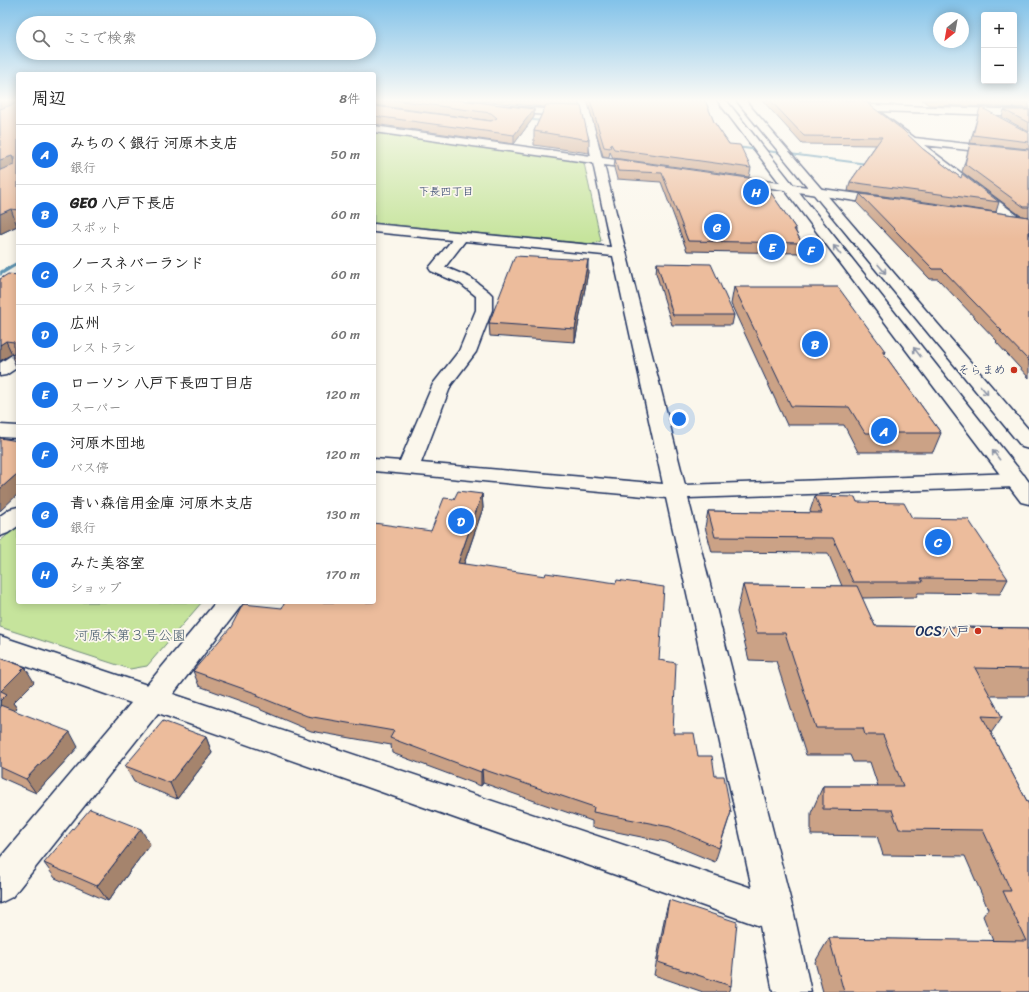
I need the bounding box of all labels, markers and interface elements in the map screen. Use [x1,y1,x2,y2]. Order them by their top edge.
north arrow [933,12,969,48]
map controls [981,12,1017,84]
button: + [981,12,1017,48]
search box [16,16,376,60]
text: ここで検索 [62,25,137,51]
icon: search [30,27,52,49]
button: − [981,48,1017,84]
text: 周辺 [32,83,66,113]
text: 8件 [339,87,360,110]
text: みちのく銀行 河原木支店 [70,130,239,156]
text: A [41,143,49,166]
text: 50 m [330,143,360,166]
text: 銀行 [70,156,96,179]
pin: H [743,177,769,207]
district label: 下長四丁目 [419,182,474,201]
text: GEO 八戸下長店 [70,190,176,216]
text: B [41,203,49,226]
text: 60 m [331,203,360,226]
pin: G [704,212,730,242]
text: スポット [70,216,122,239]
pin: E [759,232,785,262]
pin: F [798,235,824,265]
one-way arrow [832,244,841,255]
text: ノースネバーランド [70,250,204,276]
text: C [41,263,49,286]
text: 60 m [331,263,360,286]
one-way arrow [877,264,886,275]
text: レストラン [70,276,136,299]
text: 広州 [70,310,100,336]
text: D [41,323,49,346]
text: 60 m [331,323,360,346]
pin: B [802,329,828,359]
text: レストラン [70,336,136,359]
one-way arrow [912,347,921,358]
place label: そらまめ [958,359,1006,381]
marker: そらまめ [1009,365,1019,375]
text: ローソン 八戸下長四丁目店 [70,370,254,396]
text: E [41,383,49,406]
text: 120 m [325,383,360,406]
one-way arrow [980,384,989,395]
text: スーパー [70,396,121,419]
your location [669,409,689,429]
pin: A [871,416,897,446]
text: 河原木団地 [70,430,145,456]
text: F [41,443,49,466]
text: 120 m [325,443,360,466]
one-way arrow [992,449,1001,460]
text: バス停 [70,456,109,479]
text: 青い森信用金庫 河原木支店 [70,490,254,516]
text: G [41,503,49,526]
text: 130 m [326,503,360,526]
pin: D [448,506,474,536]
text: 銀行 [70,516,96,539]
pin: C [925,527,951,557]
text: みた美容室 [70,550,145,576]
text: H [40,563,50,586]
text: 170 m [325,563,360,586]
text: ショップ [70,576,121,599]
place label: OCS八戸 [915,619,970,644]
park label: 河原木第３号公園 [74,623,186,648]
marker: OCS八戸 [973,626,983,636]

